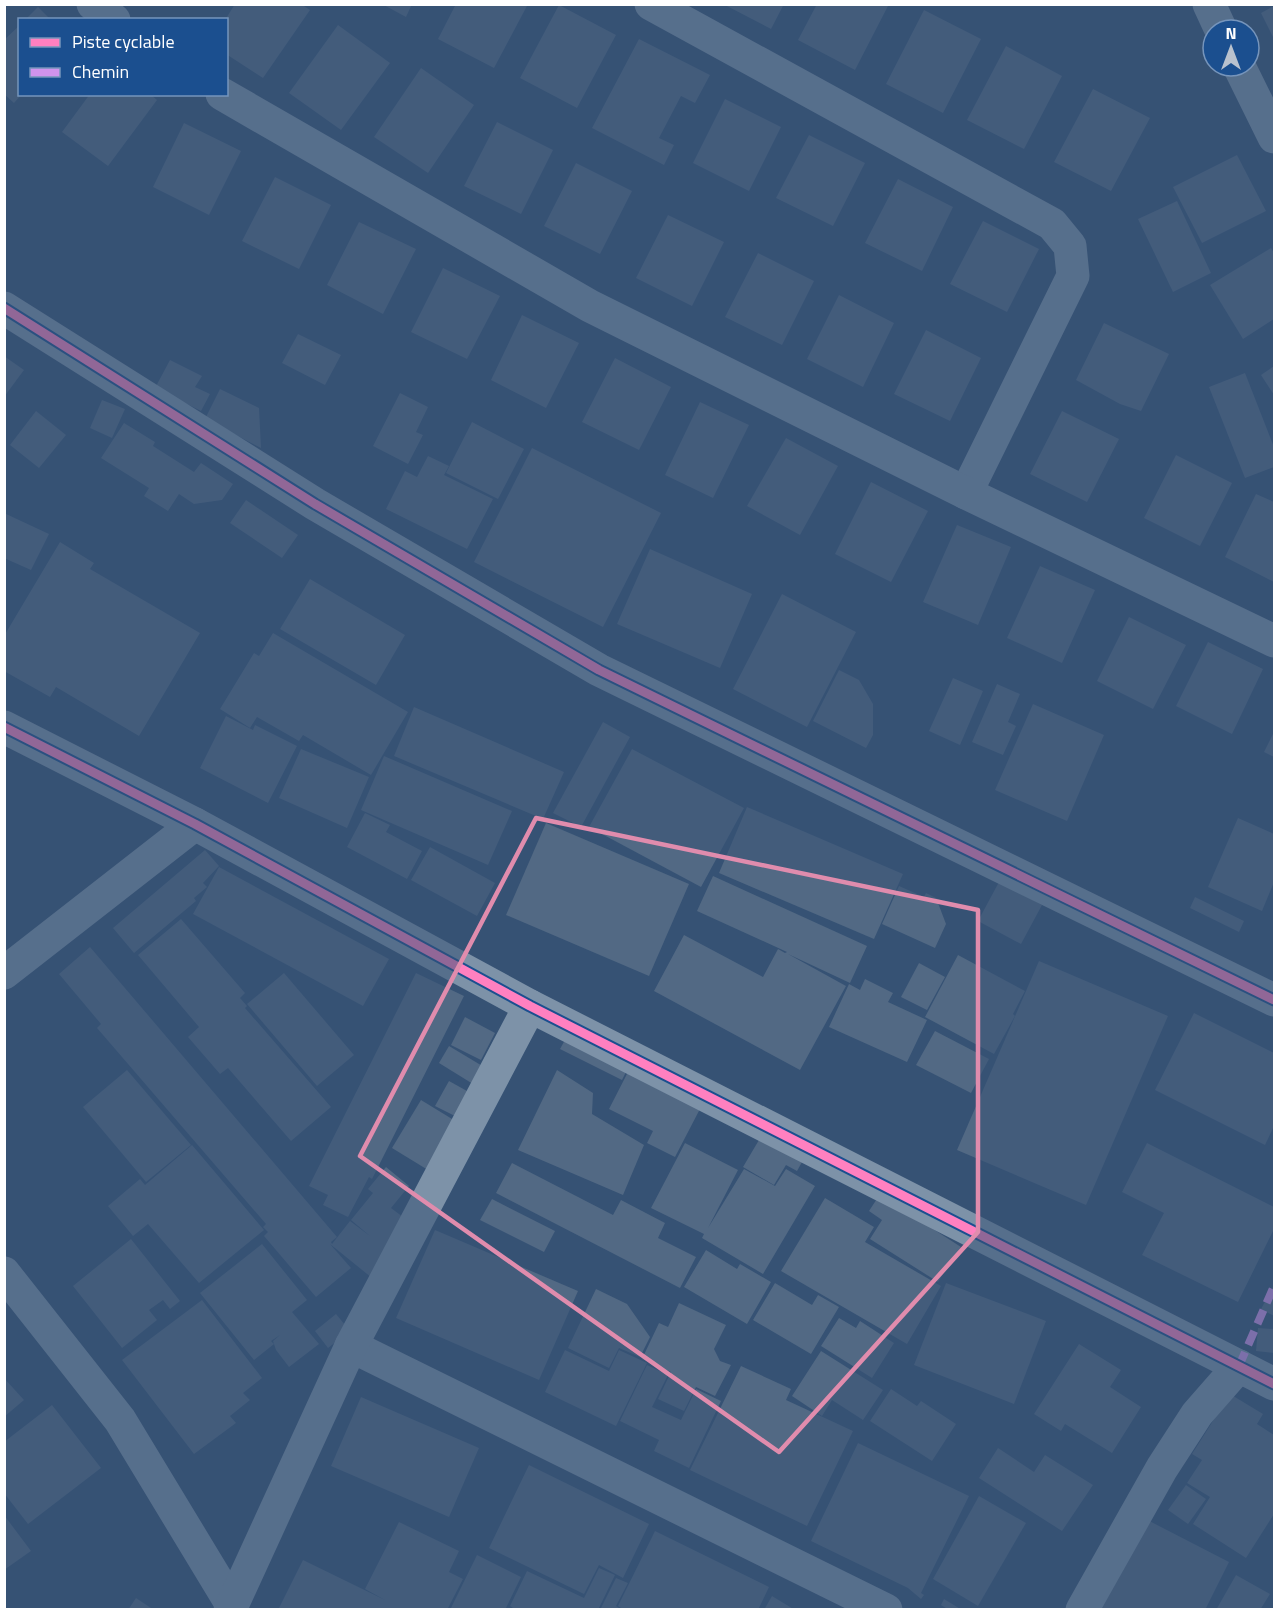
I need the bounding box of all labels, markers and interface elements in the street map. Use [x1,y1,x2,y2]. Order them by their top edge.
legend [18,18,228,96]
north arrow [1201,18,1261,78]
text: N [1225,21,1237,45]
text: Piste cyclable [72,28,174,55]
text: Chemin [72,58,129,85]

